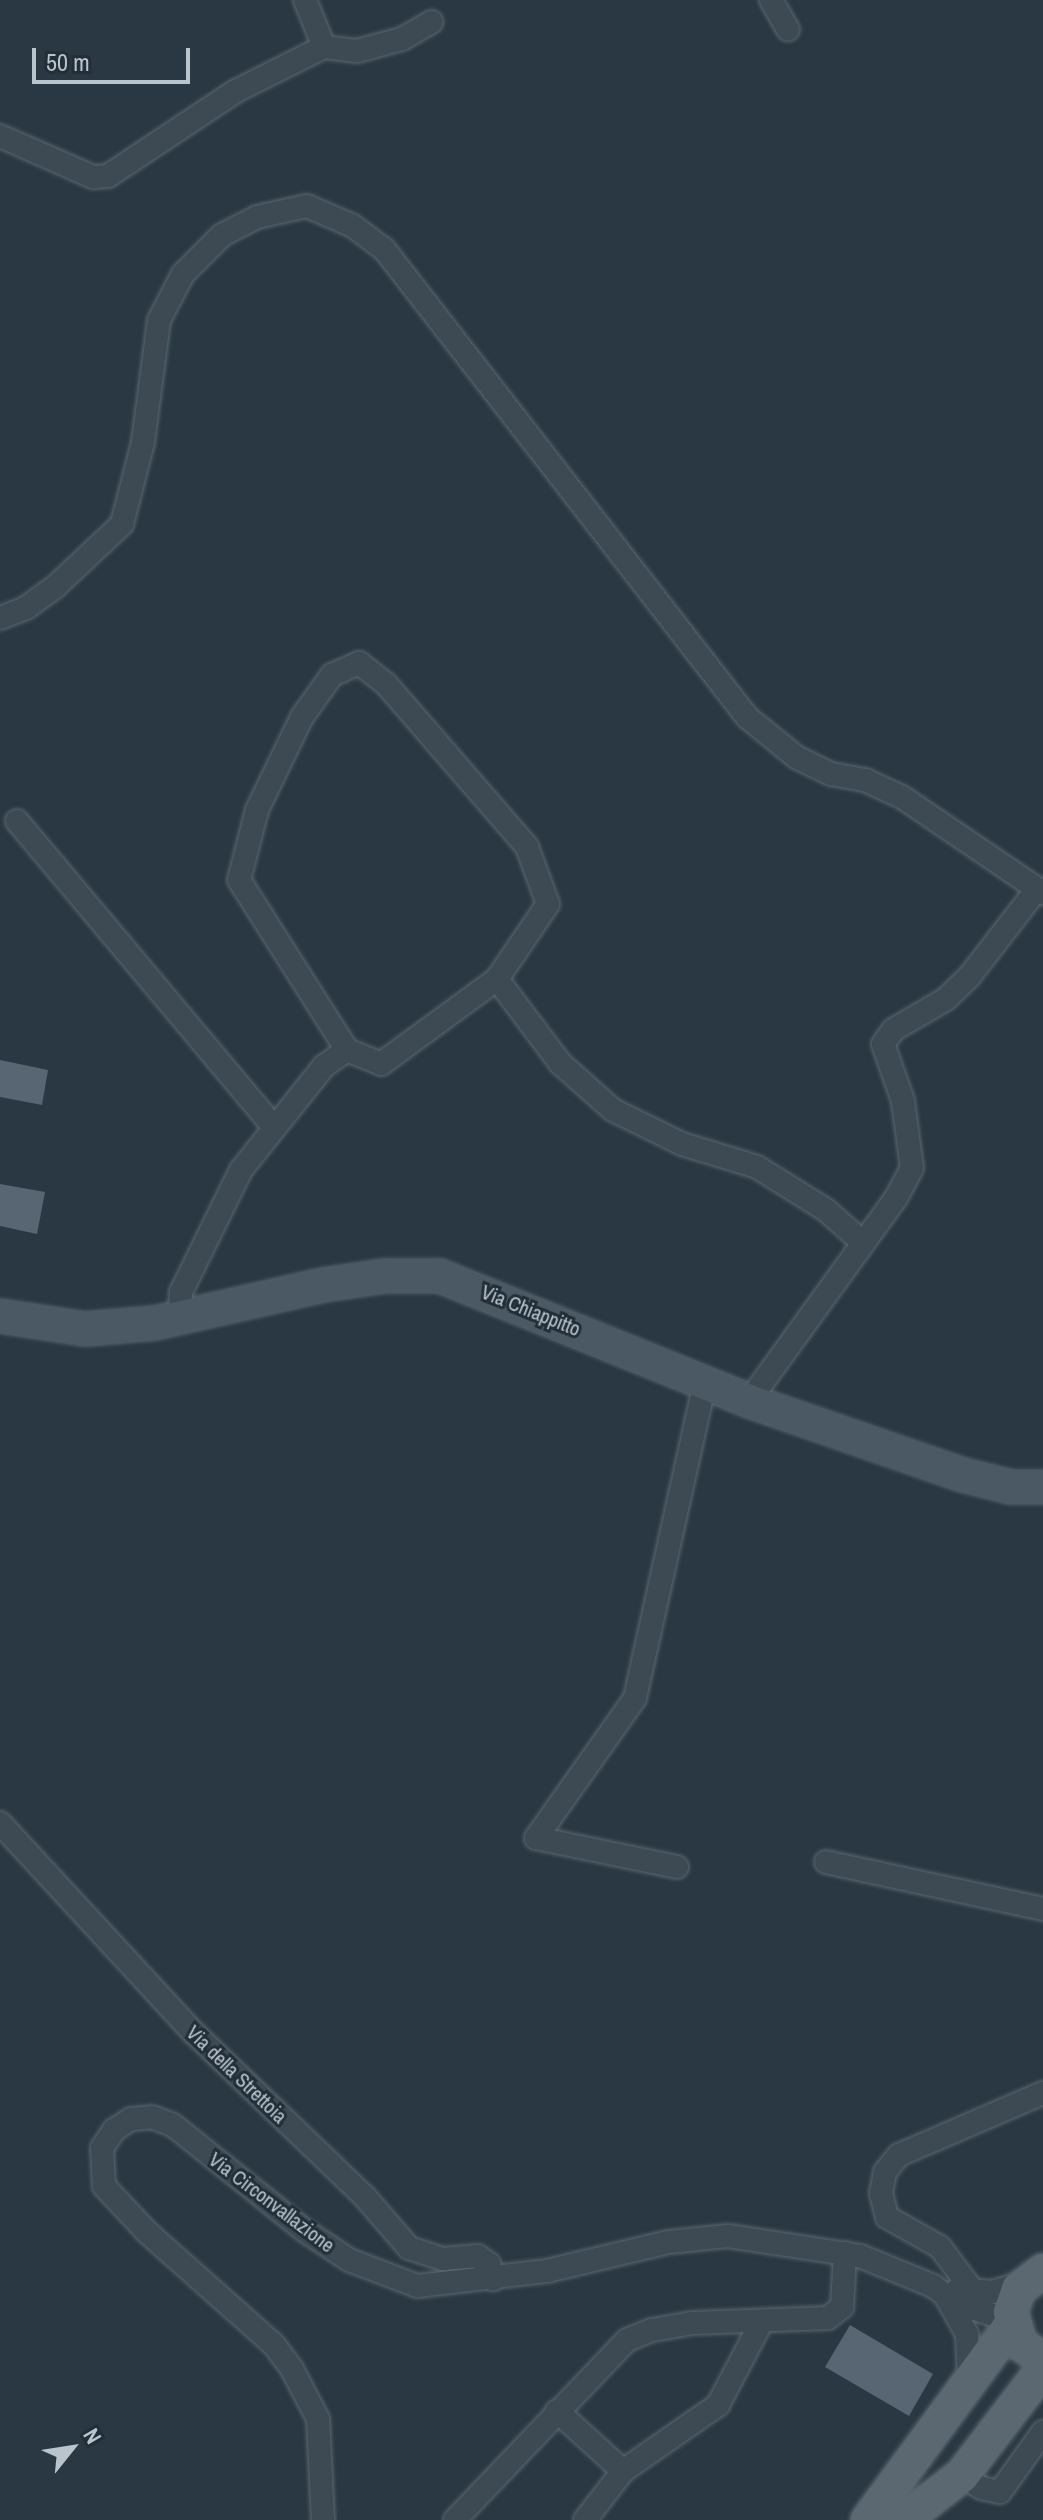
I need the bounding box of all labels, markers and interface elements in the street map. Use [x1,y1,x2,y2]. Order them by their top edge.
scale bar [36,32,194,82]
text: 50 m [46,46,90,78]
street label: Via Chiappitto [478,1279,584,1341]
street label: Via della Strettoia [182,2020,292,2128]
street label: Via Circonvallazione [204,2147,340,2257]
north arrow [32,2408,112,2488]
text: N [77,2423,109,2449]

